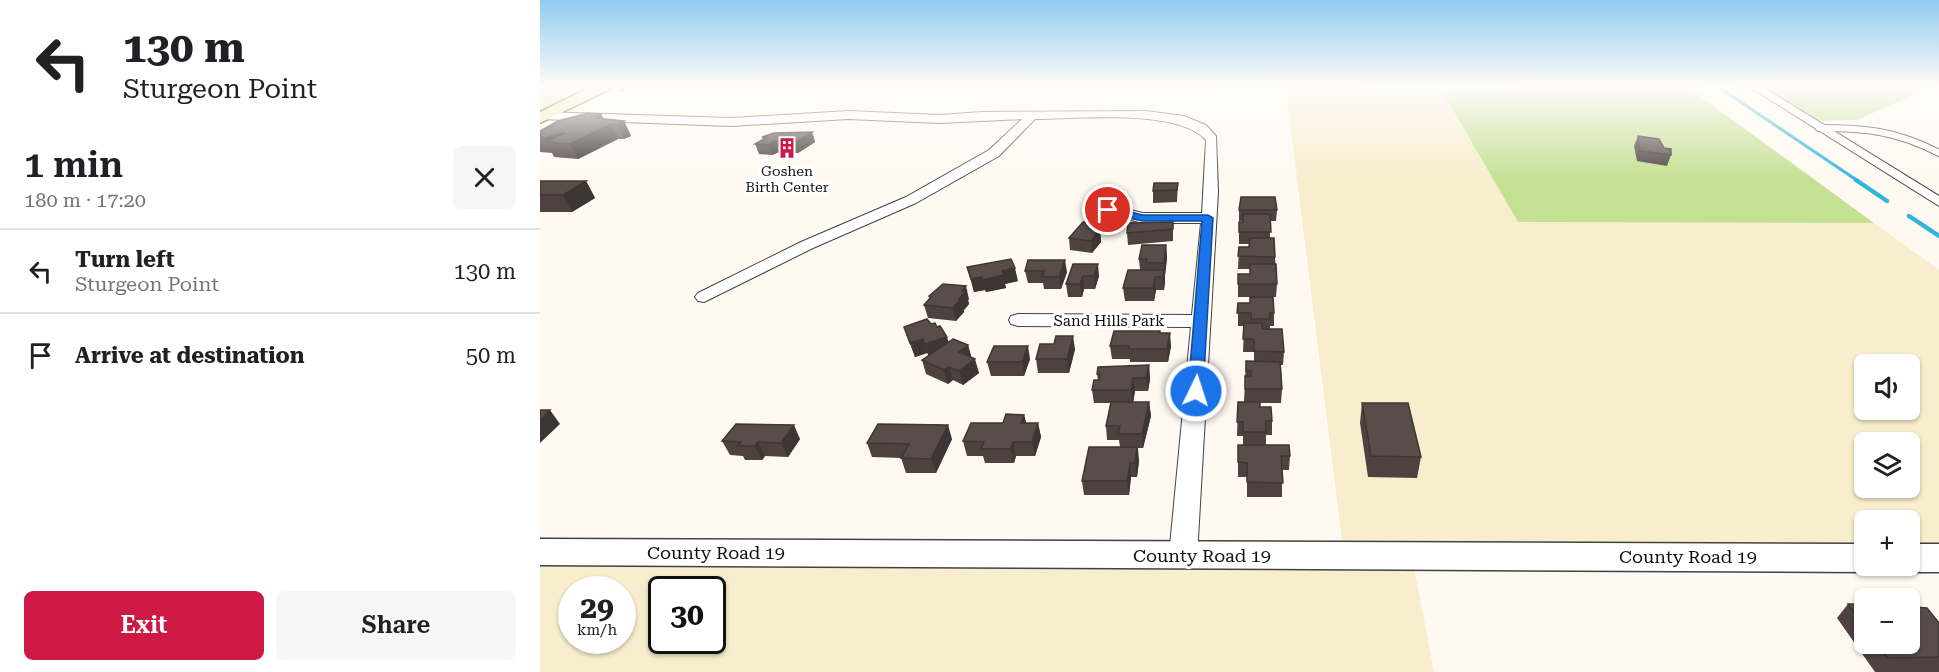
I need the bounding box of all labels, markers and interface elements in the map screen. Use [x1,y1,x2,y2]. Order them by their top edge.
text: 130 m [123,23,245,72]
icon: left [24,24,102,102]
text: Sturgeon Point [123,73,317,105]
building icon: Goshen Birth Center [775,136,799,160]
text: 1 min [24,144,123,186]
button: close [453,146,516,209]
place label: Goshen Birth Center [746,163,829,195]
pin [1082,184,1133,235]
text: 180 m · 17:20 [24,188,146,212]
icon: arrive [1091,193,1124,226]
text: Turn left [75,247,175,272]
icon: left [24,255,57,288]
text: 130 m [453,259,516,284]
text: Sturgeon Point [75,272,219,296]
street label: Sand Hills Park [1053,312,1165,330]
icon: arrive [24,339,57,372]
text: Arrive at destination [75,343,304,368]
text: 50 m [466,343,516,368]
map controls [1854,354,1920,654]
button: sound [1854,354,1920,420]
position arrow [1164,359,1228,423]
button: layers [1854,432,1920,498]
button: + [1854,510,1920,576]
street label: County Road 19 [647,542,785,563]
street label: County Road 19 [1133,545,1271,566]
street label: County Road 19 [1619,546,1757,567]
speed limit sign: 30 [648,576,726,654]
button: − [1854,588,1920,654]
text: 29 [580,590,614,625]
button: Exit [24,591,264,660]
button: Share [276,591,516,660]
text: km/h [577,621,617,639]

